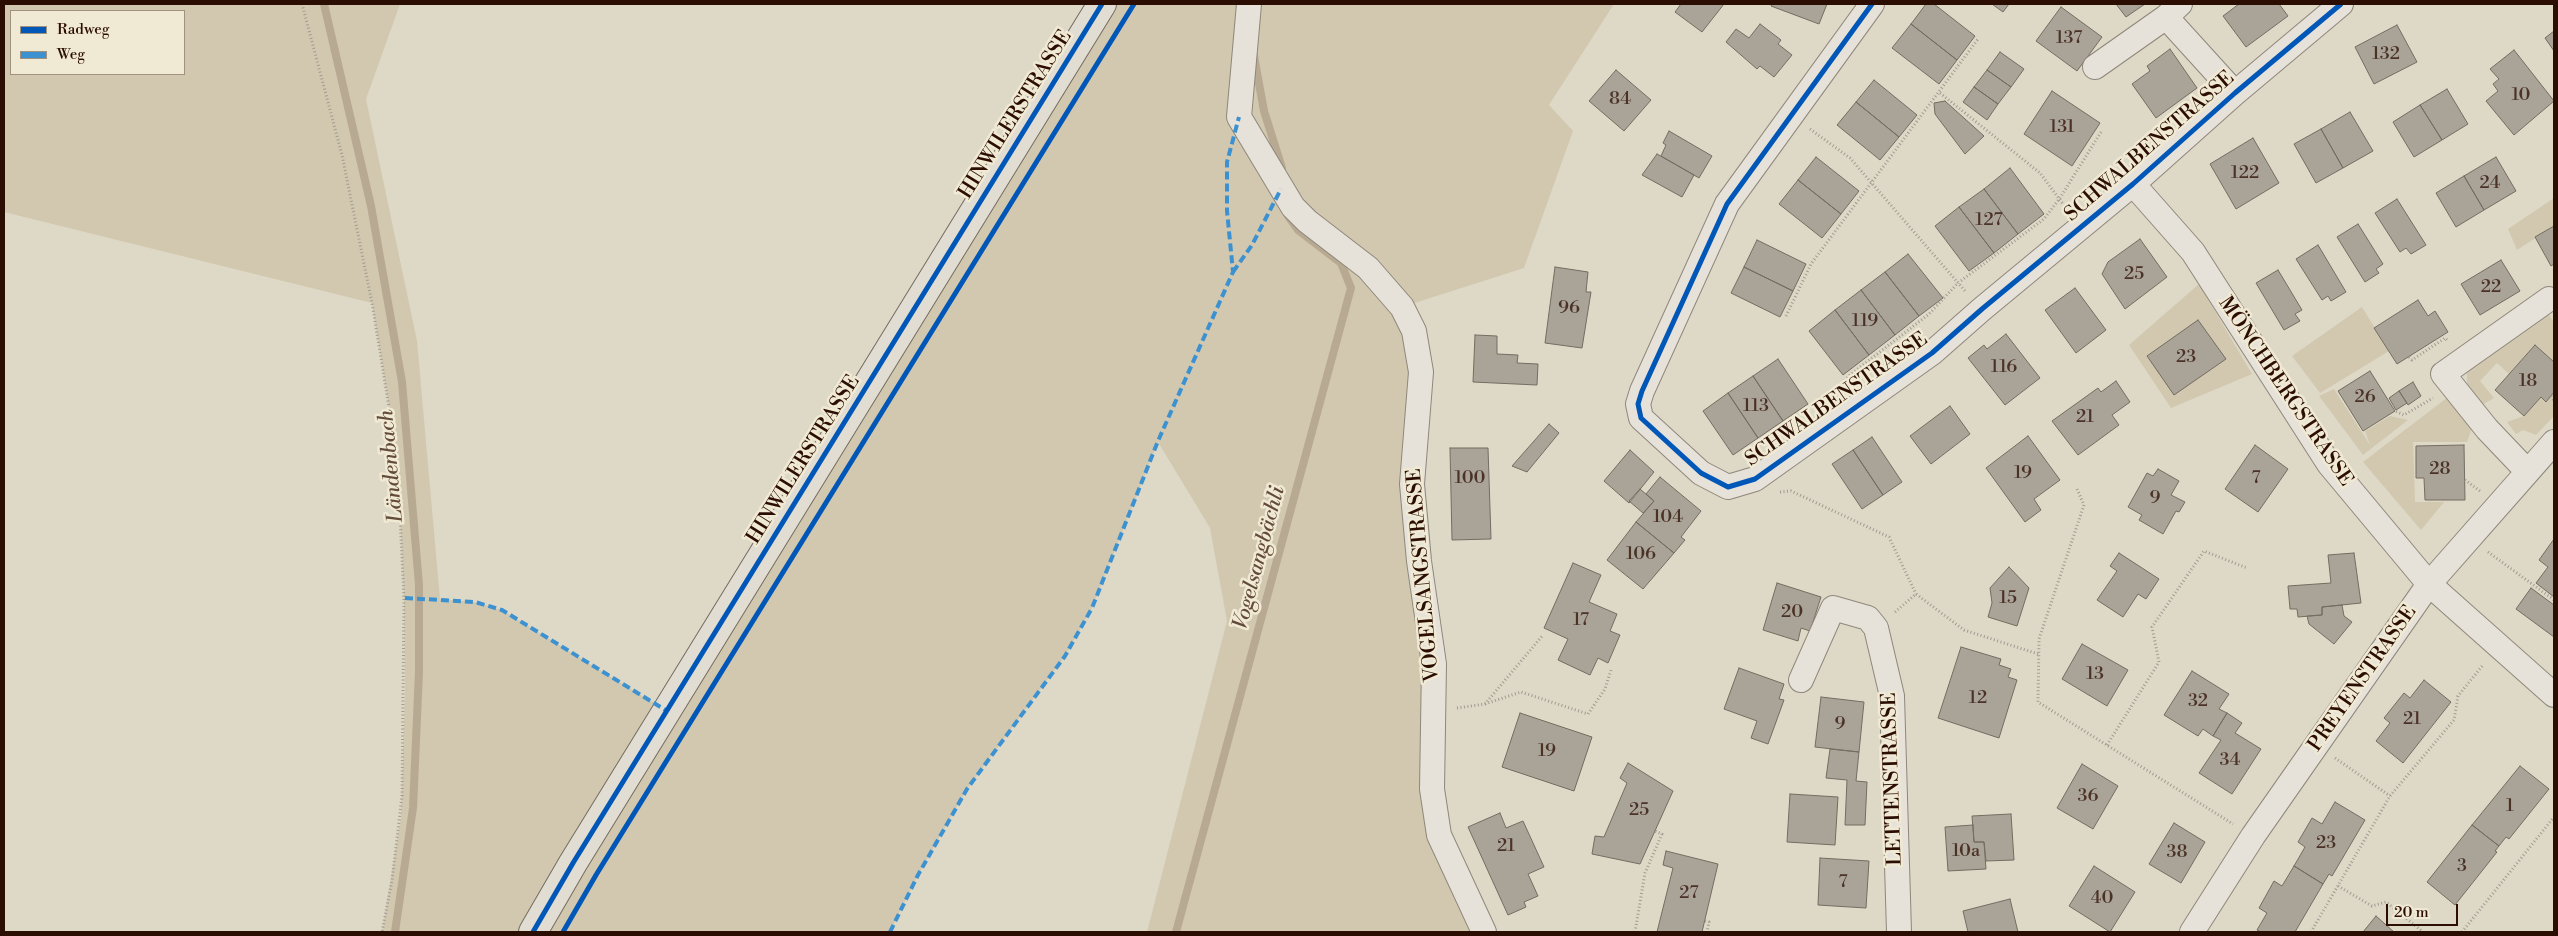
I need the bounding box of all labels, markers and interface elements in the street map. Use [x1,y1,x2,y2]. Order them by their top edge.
legend [10,10,185,75]
text: Radweg [57,20,110,39]
street label: HINWILERSTRASSE [954,26,1078,204]
house number: 137 [2056,28,2082,50]
house number: 132 [2372,44,2400,66]
text: Weg [57,45,85,64]
street label: SCHWALBENSTRASSE [2060,67,2240,227]
house number: 10 [2511,85,2531,107]
house number: 84 [1609,89,1631,111]
house number: 131 [2049,117,2075,139]
house number: 122 [2231,163,2259,185]
house number: 24 [2479,173,2501,195]
house number: 127 [1975,210,2003,232]
house number: 25 [2124,264,2144,286]
house number: 22 [2481,277,2501,299]
street label: MÖNCHBERGSTRASSE [2213,293,2357,491]
house number: 96 [1558,298,1580,320]
house number: 119 [1852,311,1878,333]
street label: SCHWALBENSTRASSE [1741,328,1933,472]
house number: 23 [2176,347,2196,369]
house number: 116 [1991,357,2017,379]
street label: HINWILERSTRASSE [742,371,866,549]
house number: 18 [2519,371,2537,393]
house number: 26 [2354,387,2376,409]
house number: 113 [1743,396,1769,418]
house number: 21 [2076,407,2094,429]
water label: Ländenbach [375,409,409,523]
house number: 28 [2429,459,2451,481]
house number: 19 [2014,463,2032,485]
street label: VOGELSANGSTRASSE [1403,467,1445,683]
house number: 100 [1454,468,1486,490]
house number: 7 [2251,468,2261,490]
water label: Vogelsangbächli [1229,484,1291,632]
house number: 9 [2150,488,2160,510]
house number: 104 [1653,507,1683,529]
house number: 106 [1626,544,1656,566]
house number: 15 [1999,588,2017,610]
street label: PREYENSTRASSE [2304,601,2422,757]
house number: 20 [1781,602,1803,624]
house number: 17 [1573,610,1589,632]
house number: 13 [2086,664,2104,686]
house number: 12 [1969,688,1987,710]
house number: 32 [2188,691,2208,713]
street label: LETTENSTRASSE [1878,692,1908,866]
house number: 21 [2403,709,2421,731]
house number: 9 [1835,714,1845,736]
house number: 19 [1538,741,1556,763]
house number: 34 [2220,750,2240,772]
house number: 36 [2078,786,2098,808]
house number: 1 [2506,796,2514,818]
house number: 25 [1629,800,1649,822]
house number: 23 [2316,833,2336,855]
house number: 21 [1497,836,1515,858]
house number: 10a [1952,841,1980,863]
house number: 38 [2167,842,2187,864]
house number: 3 [2457,856,2467,878]
house number: 7 [1838,872,1848,894]
house number: 27 [1679,883,1699,905]
house number: 40 [2091,888,2113,910]
scale bar [2388,894,2460,926]
text: 20 m [2394,903,2429,922]

